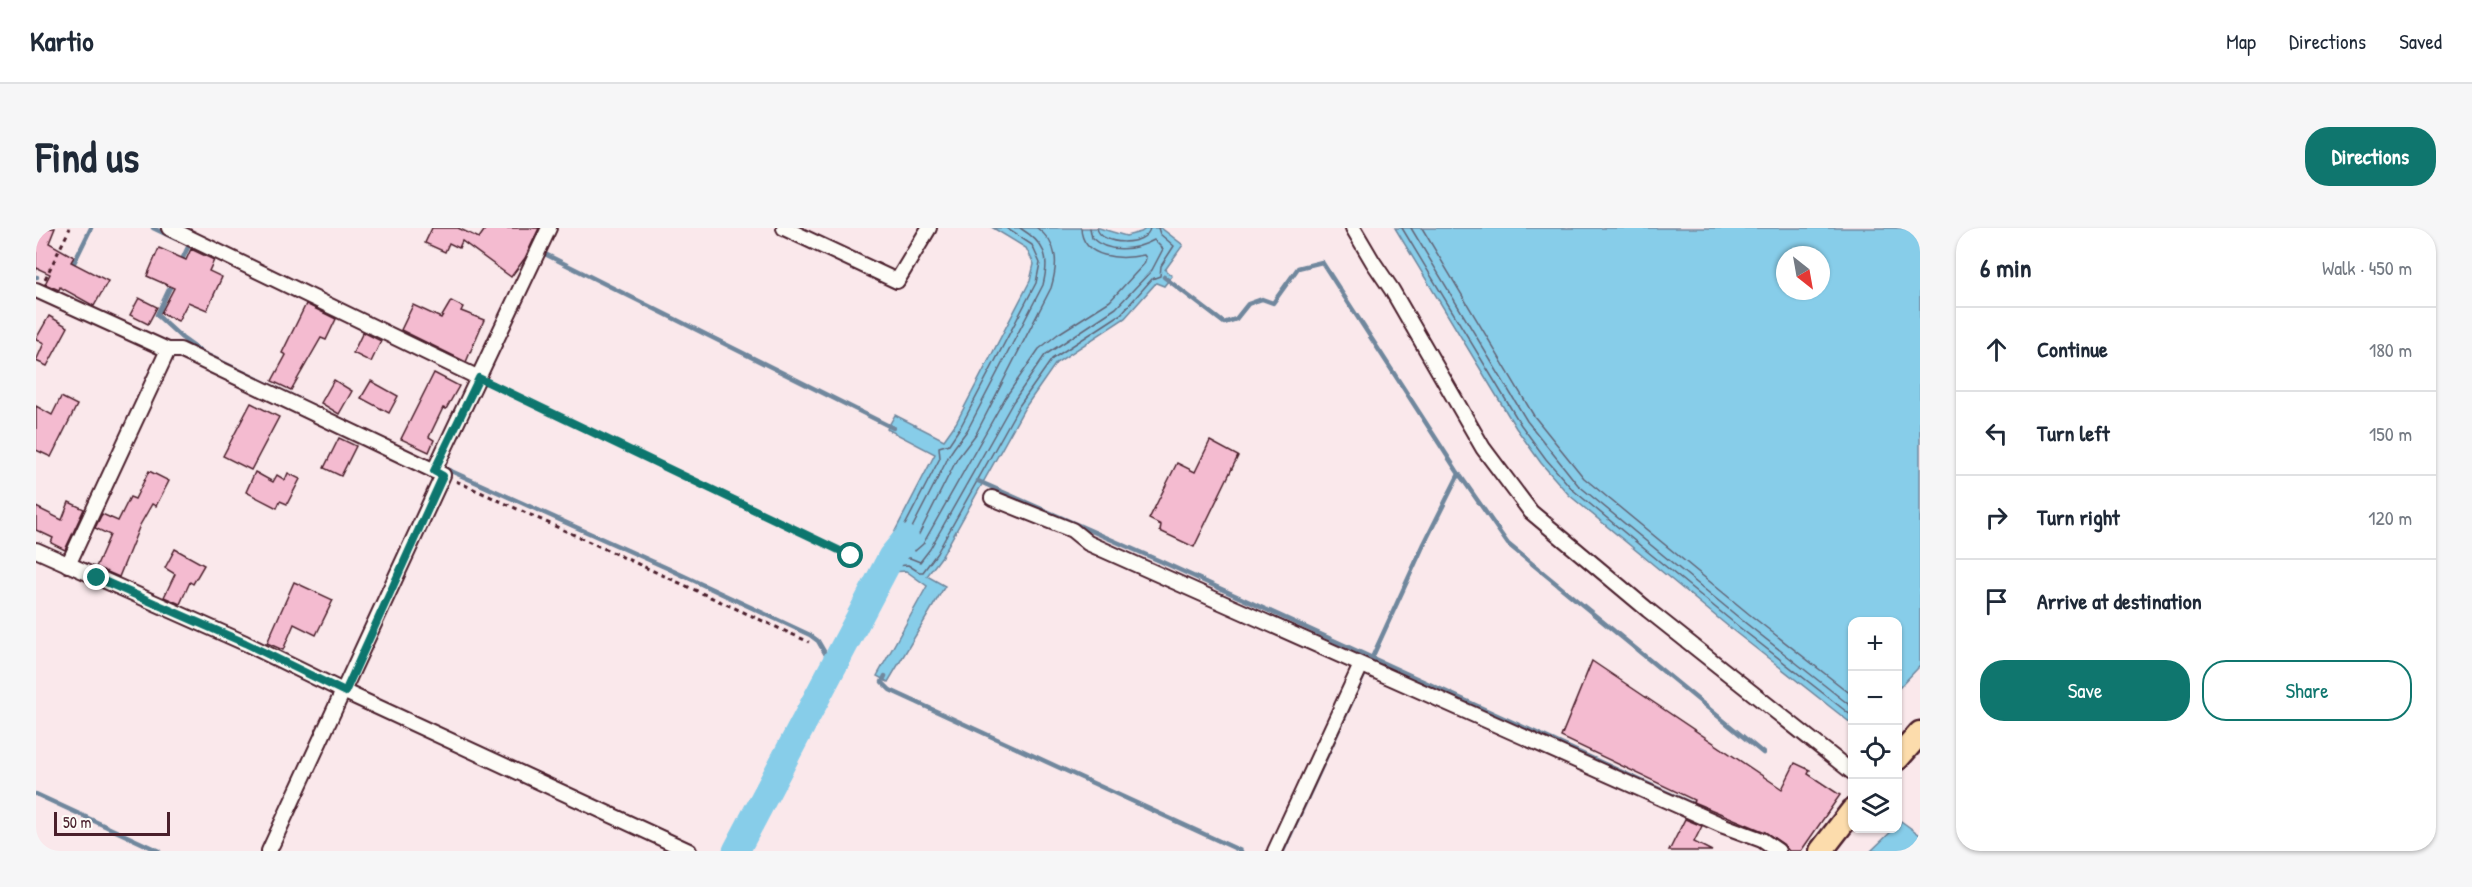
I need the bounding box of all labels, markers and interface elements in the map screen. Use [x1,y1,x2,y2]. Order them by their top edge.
text: Kartio [30,22,94,60]
text: Map [2226,27,2256,56]
text: Directions [2289,27,2366,56]
text: Saved [2399,27,2442,56]
button: Directions [2305,127,2436,186]
text: Find us [36,128,139,185]
north arrow [1776,246,1830,300]
text: 6 min [1980,250,2032,285]
text: Walk · 450 m [2322,254,2412,281]
icon: ahead [1980,333,2013,366]
text: Continue [2037,334,2108,364]
text: 180 m [2369,336,2412,363]
icon: left [1980,417,2013,450]
text: Turn left [2037,418,2110,448]
text: 150 m [2369,420,2412,447]
icon: right [1980,501,2013,534]
text: Turn right [2037,502,2120,532]
text: 120 m [2368,504,2412,531]
route start [837,542,863,568]
route end [83,564,109,590]
icon: arrive [1980,585,2013,618]
text: Arrive at destination [2037,586,2202,616]
map controls [1848,617,1902,833]
button: + [1848,617,1902,671]
button: Save [1980,660,2190,721]
button: Share [2202,660,2412,721]
button: − [1848,671,1902,725]
button: locate [1848,725,1902,779]
button: layers [1848,779,1902,833]
scale bar [54,809,170,836]
text: 50 m [63,811,92,833]

